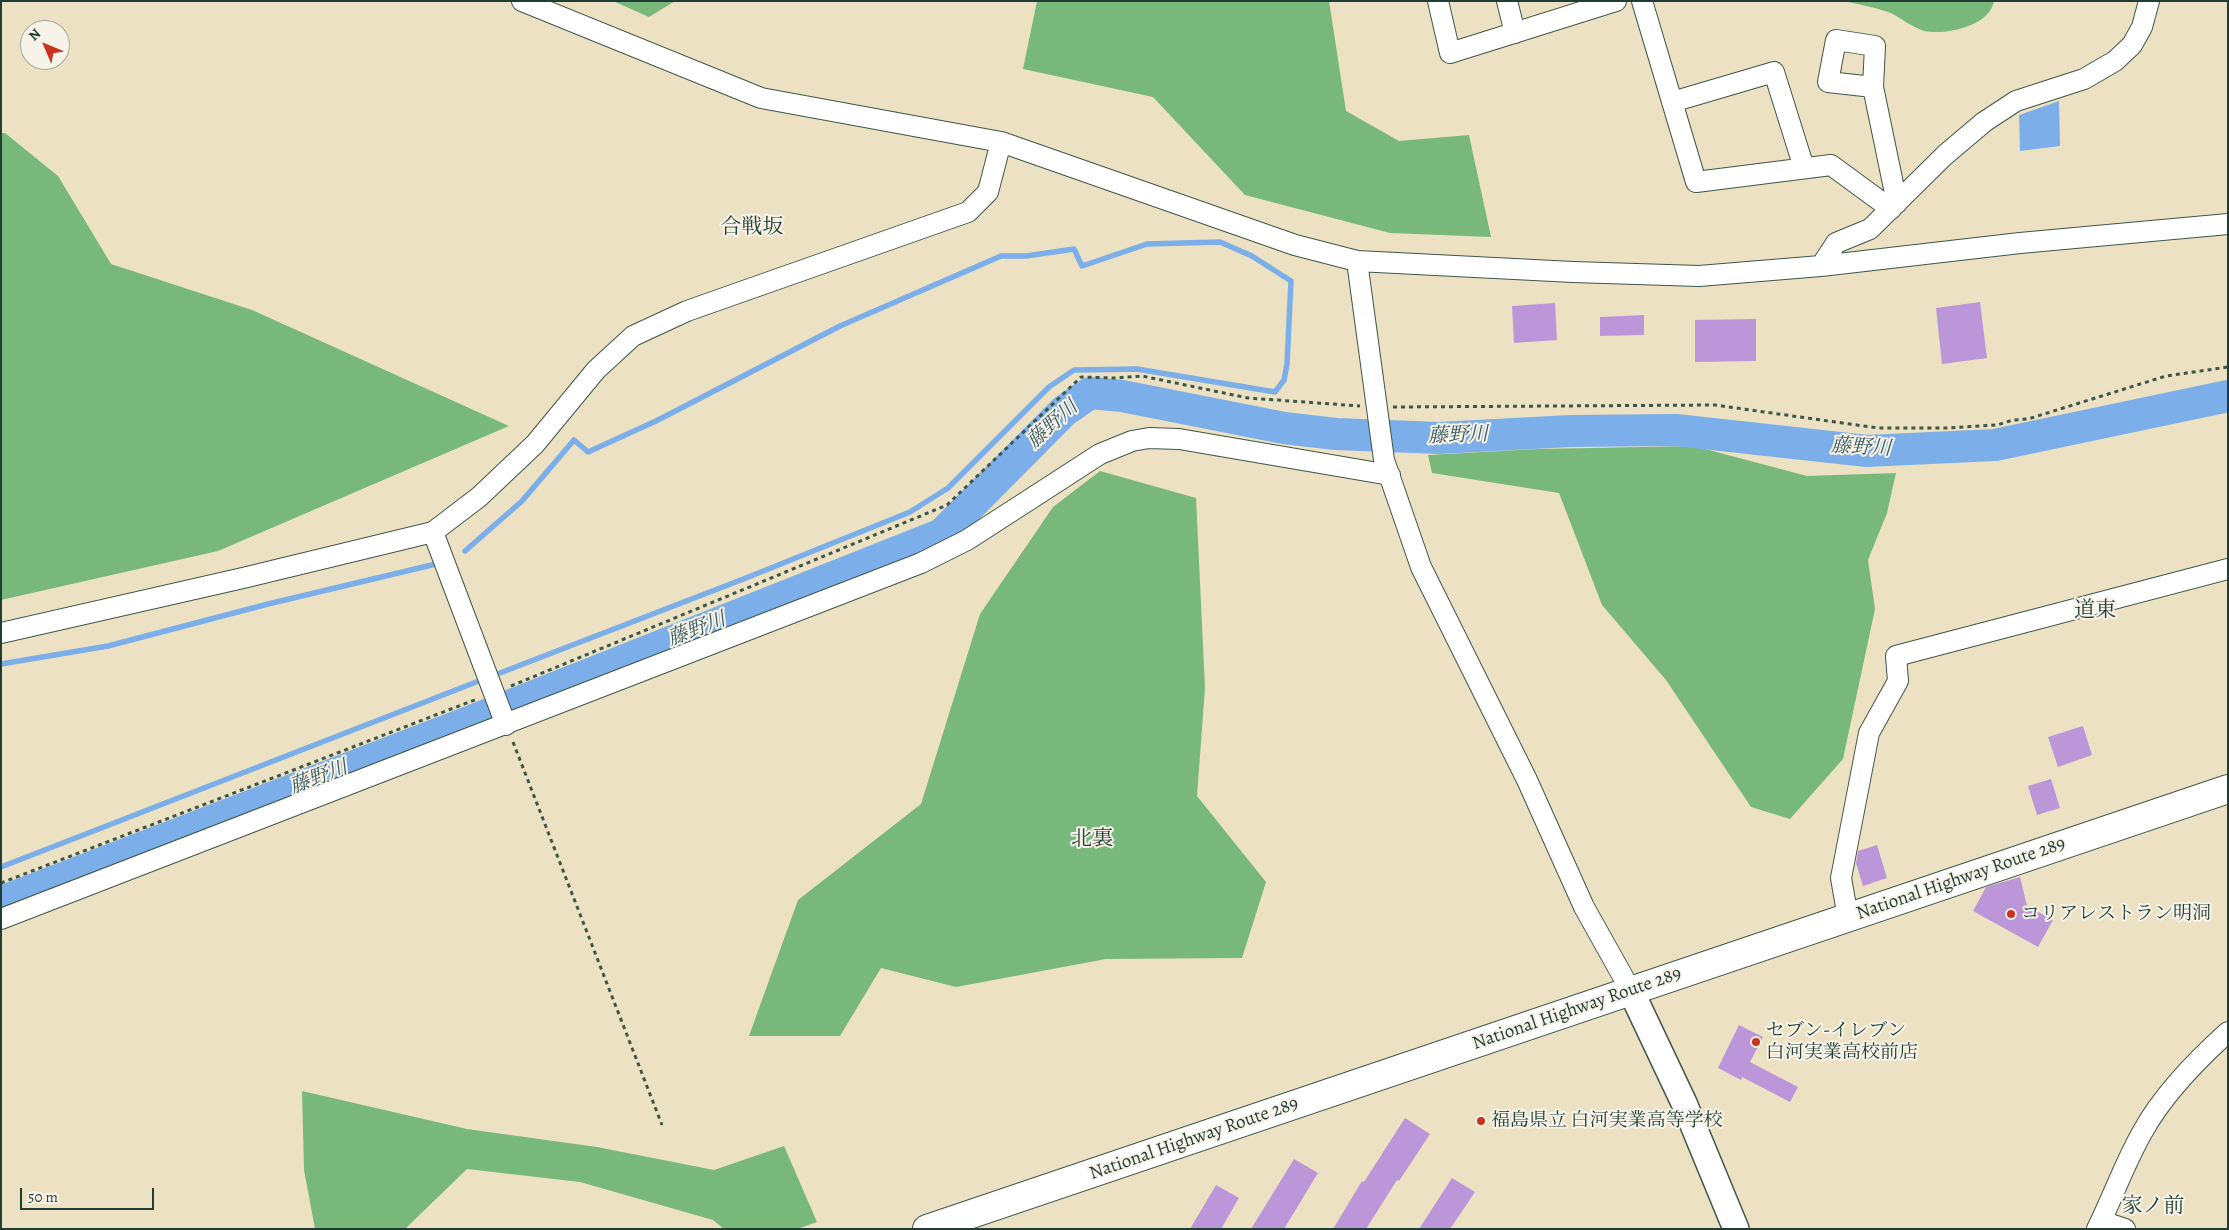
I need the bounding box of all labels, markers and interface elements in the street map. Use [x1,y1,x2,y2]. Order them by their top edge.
north arrow [20,20,70,70]
text: N [24,24,45,45]
district label: 合戦坂 [721,215,783,241]
water label: 藤野川 [1023,396,1083,454]
water label: 藤野川 [1428,423,1488,449]
water label: 藤野川 [1830,434,1892,462]
district label: 道東 [2074,598,2116,624]
water label: 藤野川 [665,608,729,652]
water label: 藤野川 [287,756,351,800]
district label: 北裏 [1071,827,1113,853]
street label: National Highway Route 289 [1853,832,2069,926]
place label: コリアレストラン明洞 [2021,903,2211,925]
marker: コリアレストラン明洞 [2005,908,2017,920]
street label: National Highway Route 289 [1469,962,1685,1056]
place label: セブン-イレブン 白河実業高校前店 [1766,1020,1918,1064]
marker: セブン-イレブン 白河実業高校前店 [1750,1036,1762,1048]
street label: National Highway Route 289 [1086,1092,1302,1186]
place label: 福島県立 白河実業高等学校 [1491,1110,1723,1132]
marker: 福島県立 白河実業高等学校 [1475,1115,1487,1127]
scale bar [22,1178,156,1210]
text: 50 m [28,1187,58,1207]
district label: 家ノ前 [2122,1194,2184,1220]

